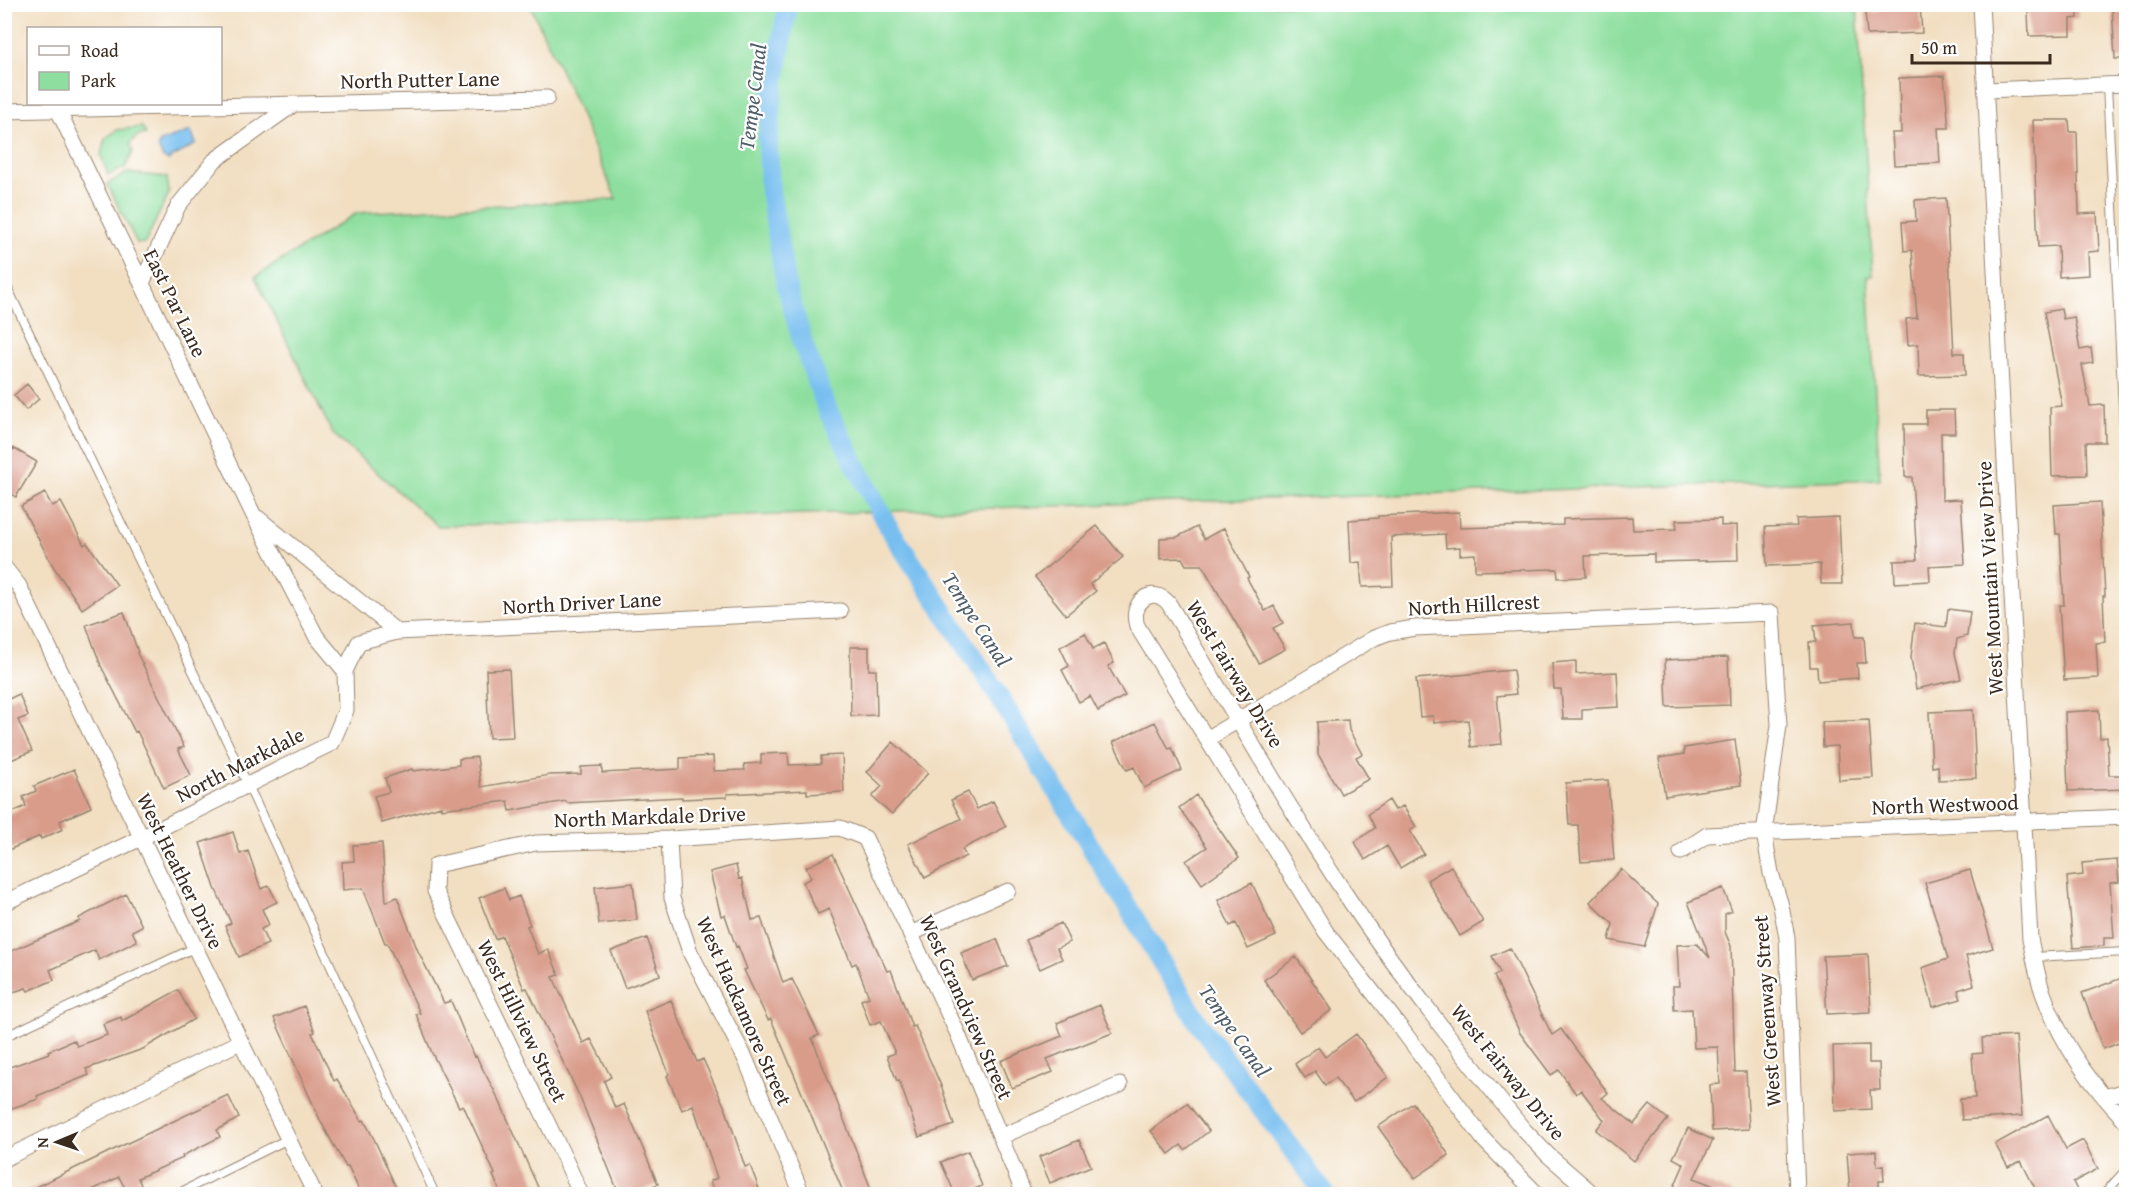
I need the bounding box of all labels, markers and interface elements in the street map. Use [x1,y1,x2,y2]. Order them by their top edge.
legend [27,27,222,105]
scale bar [1912,27,2050,65]
text: 50 m [1921,34,1957,61]
text: Road [81,37,119,64]
water label: Tempe Canal [730,42,774,152]
street label: North Putter Lane [340,63,500,96]
text: Park [81,67,117,94]
street label: East Par Lane [136,243,215,362]
street label: West Mountain View Drive [1968,460,2011,696]
water label: Tempe Canal [934,565,1020,673]
street label: North Driver Lane [502,583,662,622]
street label: North Hillcrest [1407,586,1541,623]
street label: West Fairway Drive [1179,594,1292,754]
street label: North Markdale [170,719,309,810]
street label: North Westwood [1871,786,2020,823]
street label: West Heather Drive [129,787,232,954]
street label: North Markdale Drive [553,798,747,835]
street label: West Grandview Street [912,909,1022,1105]
street label: West Hackamore Street [689,911,800,1111]
street label: West Greenway Street [1744,914,1789,1108]
street label: West Hillview Street [470,934,576,1108]
water label: Tempe Canal [1191,977,1279,1083]
street label: West Fairway Drive [1444,997,1573,1147]
north arrow [27,1112,87,1172]
text: N [30,1136,54,1148]

